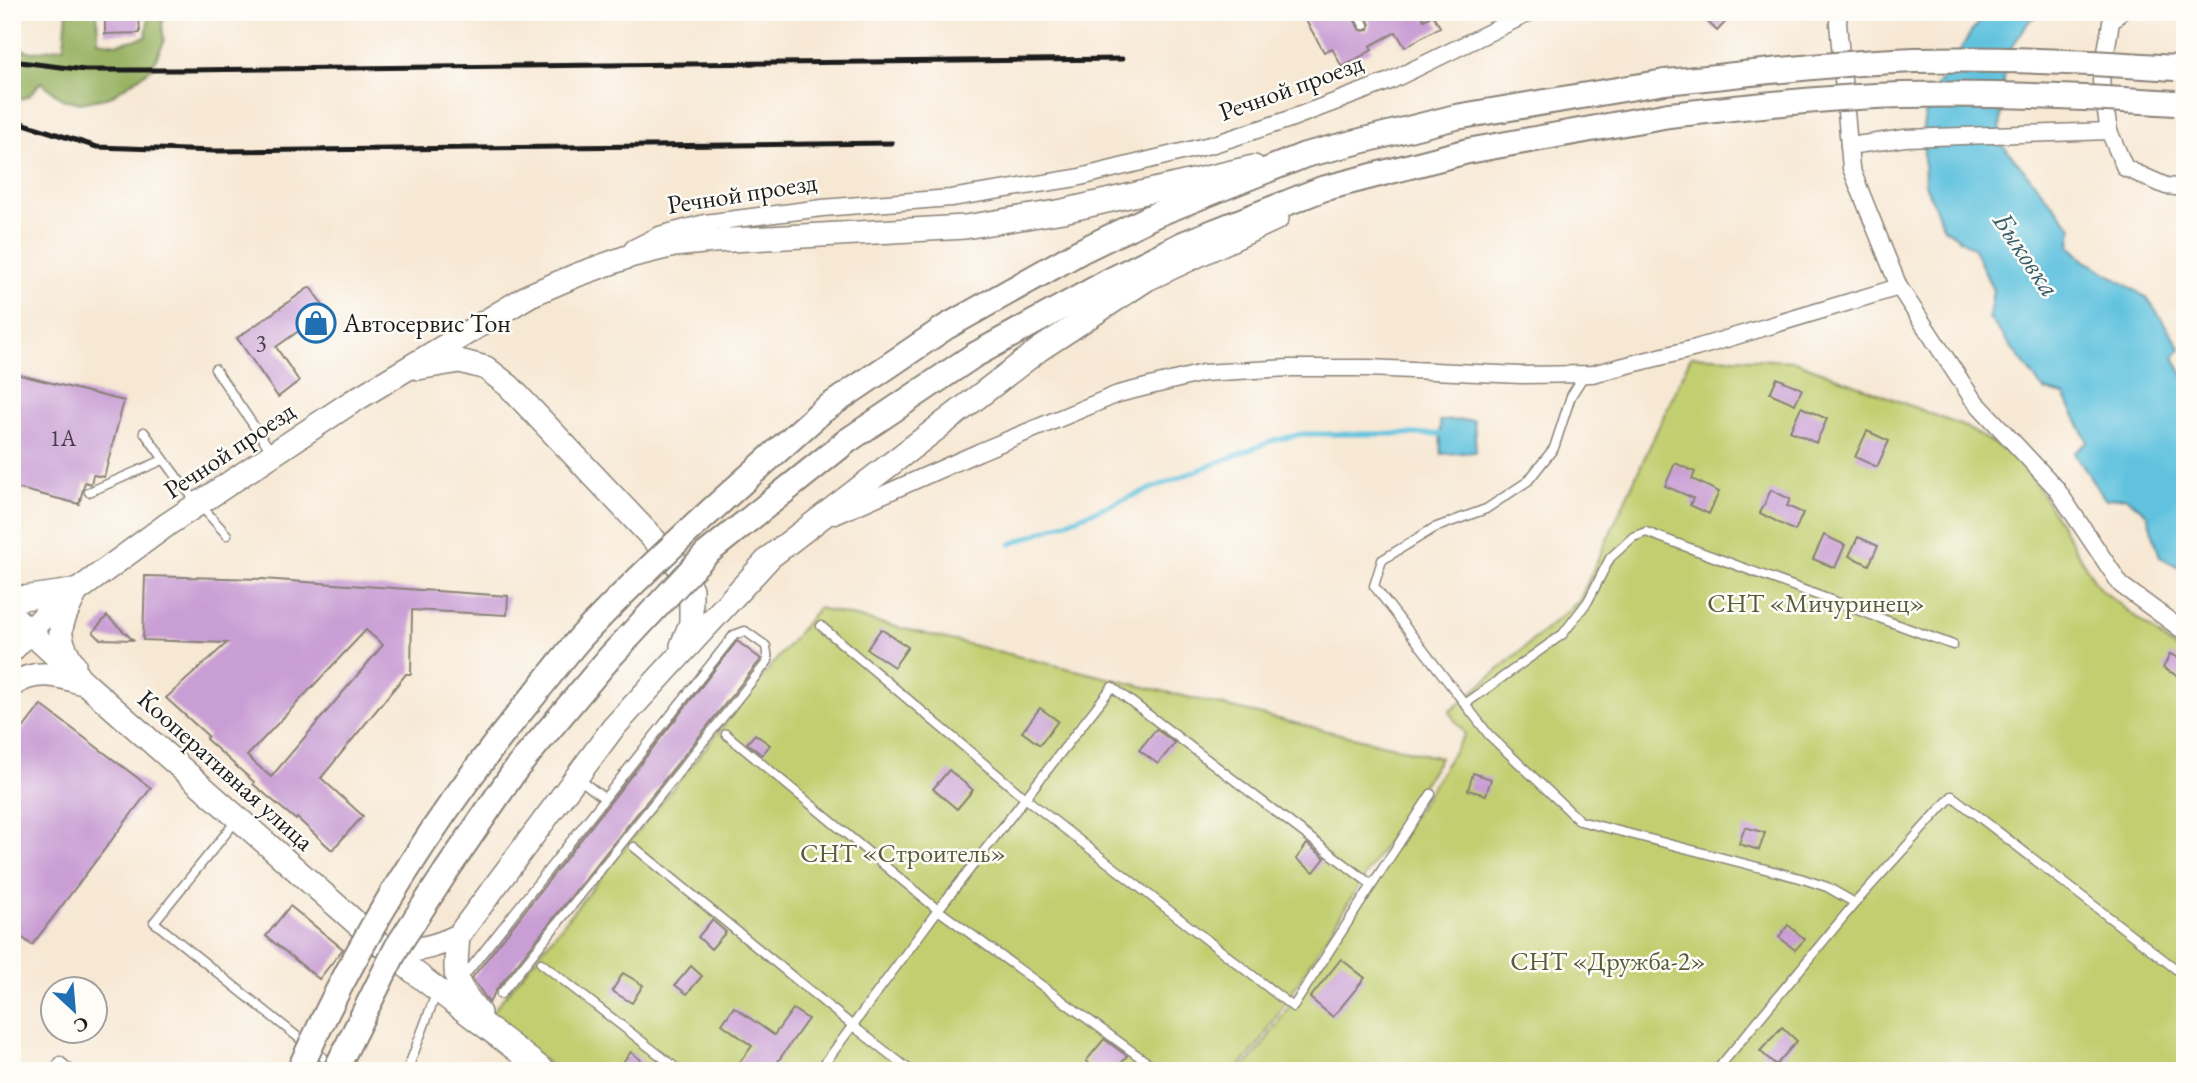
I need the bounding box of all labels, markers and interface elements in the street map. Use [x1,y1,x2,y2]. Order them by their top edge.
street label: Речной проезд [1214,45,1368,129]
street label: Речной проезд [665,164,819,222]
water label: Быковка [1985,204,2069,304]
shop icon: Автосервис Тон [295,302,337,344]
place label: Автосервис Тон [342,306,511,340]
house number: 3 [255,328,267,358]
street label: Речной проезд [157,394,301,506]
house number: 1А [50,423,78,453]
park label: СНТ «Мичуринец» [1707,586,1925,620]
street label: Кооперативная улица [131,682,322,859]
park label: СНТ «Строитель» [800,836,1006,870]
park label: СНТ «Дружба-2» [1510,944,1706,978]
north arrow [38,974,108,1044]
text: С [70,1011,93,1039]

